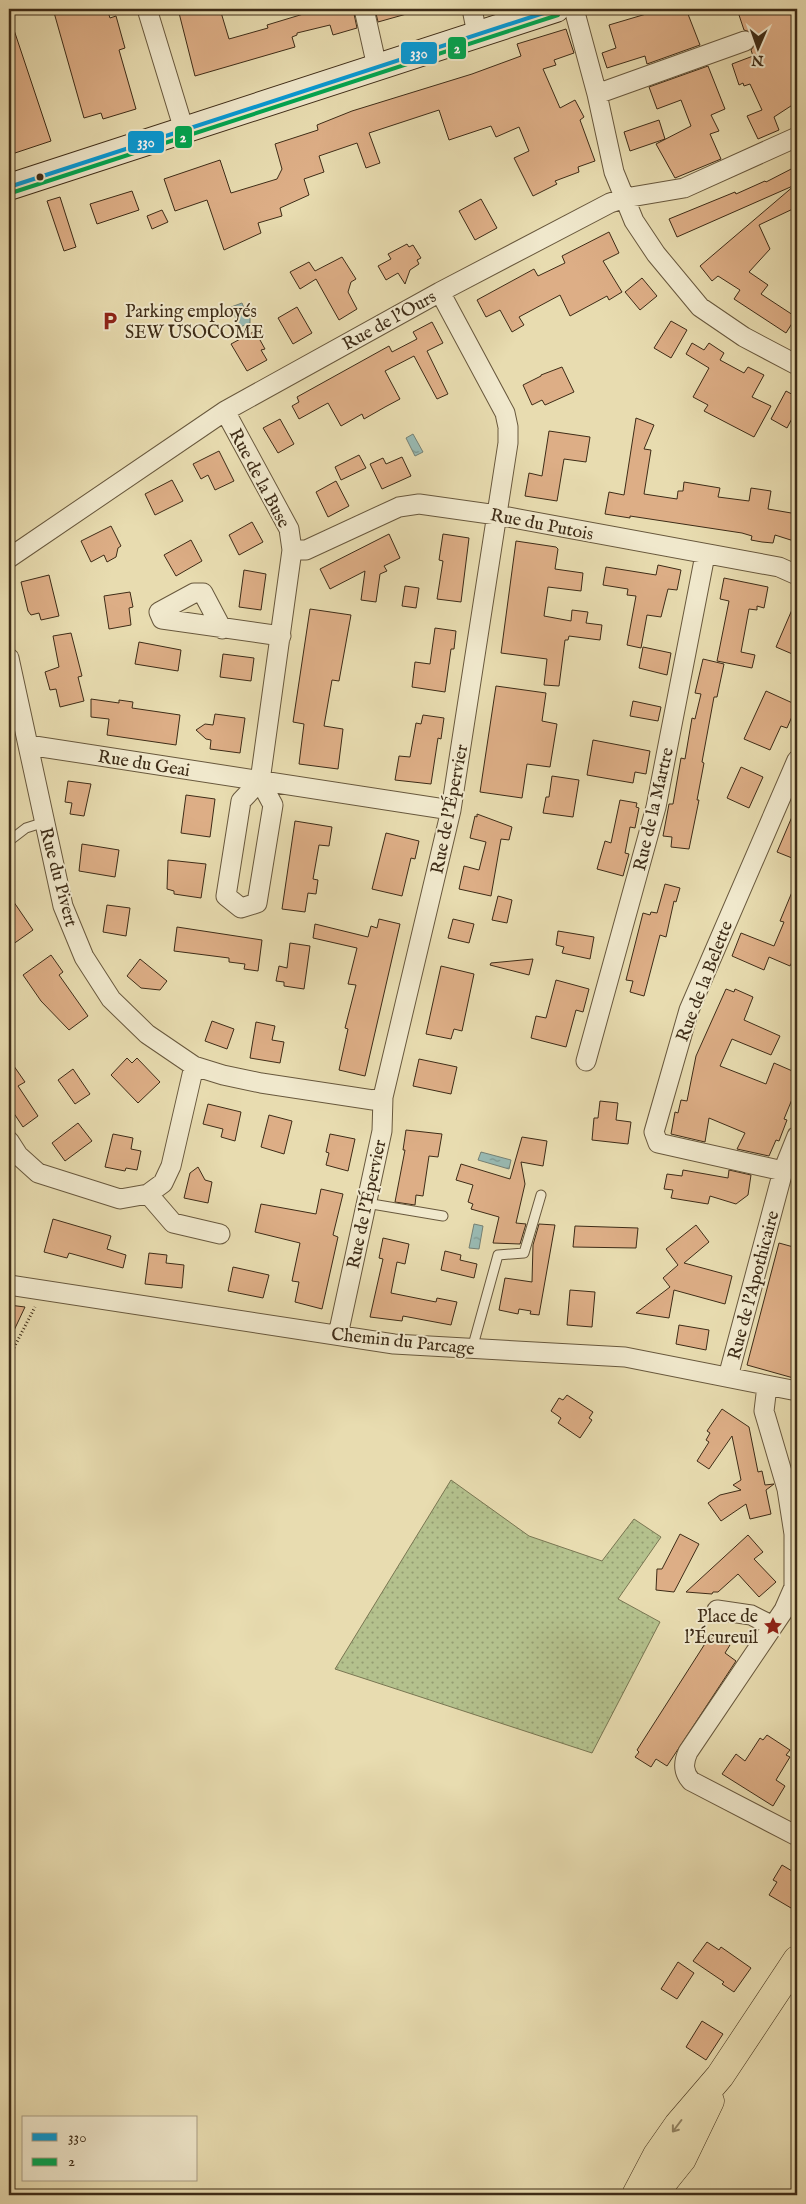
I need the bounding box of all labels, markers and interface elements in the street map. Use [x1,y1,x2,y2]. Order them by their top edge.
north arrow [734,22,784,72]
line badge: 2 [447,36,467,60]
text: 2 [454,40,461,58]
line badge: 330 [400,41,438,65]
text: 330 [410,45,428,63]
text: N [751,51,765,69]
line badge: 2 [174,125,193,149]
text: 2 [180,129,187,147]
line badge: 330 [127,130,165,154]
text: 330 [137,134,155,152]
unlabelled marker [35,172,45,182]
street label: Rue de l'Ours [339,286,441,357]
place label: Parking employés SEW USOCOME [125,301,264,345]
parking icon: Parking employés SEW USOCOME [99,310,121,332]
street label: Rue de la Buse [223,425,295,532]
street label: Rue du Putois [488,504,595,547]
street label: Rue de l'Épervier [425,742,474,876]
street label: Rue de la Martre [629,745,680,873]
street label: Rue du Geai [96,746,192,783]
street label: Rue du Pivert [33,825,82,930]
street label: Rue de la Belette [672,918,739,1045]
street label: Rue de l'Épervier [341,1137,392,1271]
street label: Rue de l'Apothicaire [723,1208,785,1362]
street label: Chemin du Parcage [330,1324,476,1361]
place label: Place de l'Écureuil [685,1606,758,1650]
place icon: Place de l'Écureuil [762,1615,784,1637]
legend [22,2116,198,2182]
one-way arrow [672,2119,683,2132]
text: 330 [68,2128,87,2147]
text: 2 [68,2152,75,2171]

